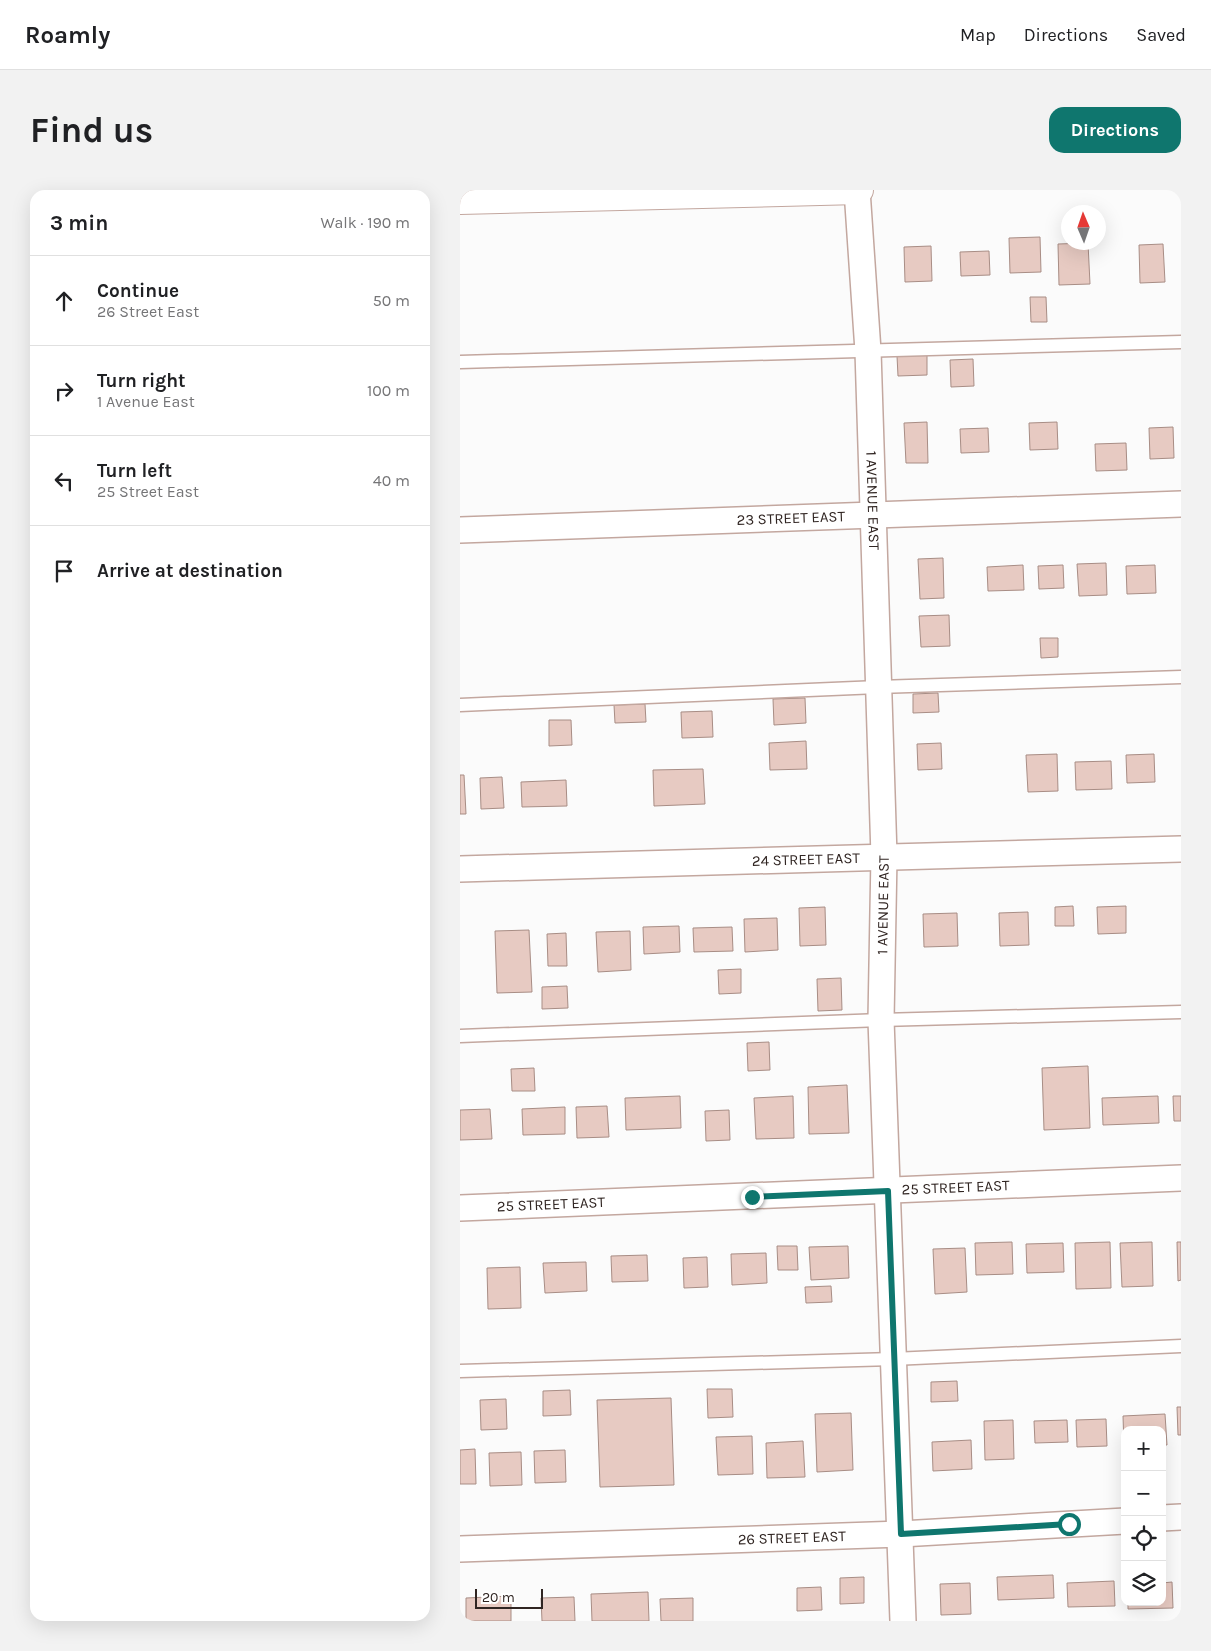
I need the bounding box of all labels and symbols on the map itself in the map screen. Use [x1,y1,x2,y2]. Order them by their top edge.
north arrow [1061,205,1106,250]
street label: 1 AVENUE EAST [862,451,883,551]
street label: 23 STREET EAST [736,507,846,529]
street label: 24 STREET EAST [752,849,861,870]
street label: 1 AVENUE EAST [873,855,893,955]
street label: 25 STREET EAST [901,1176,1010,1199]
route end [741,1186,764,1209]
street label: 25 STREET EAST [497,1193,606,1215]
route start [1058,1513,1081,1536]
street label: 26 STREET EAST [737,1527,847,1549]
scale bar [475,1586,542,1609]

